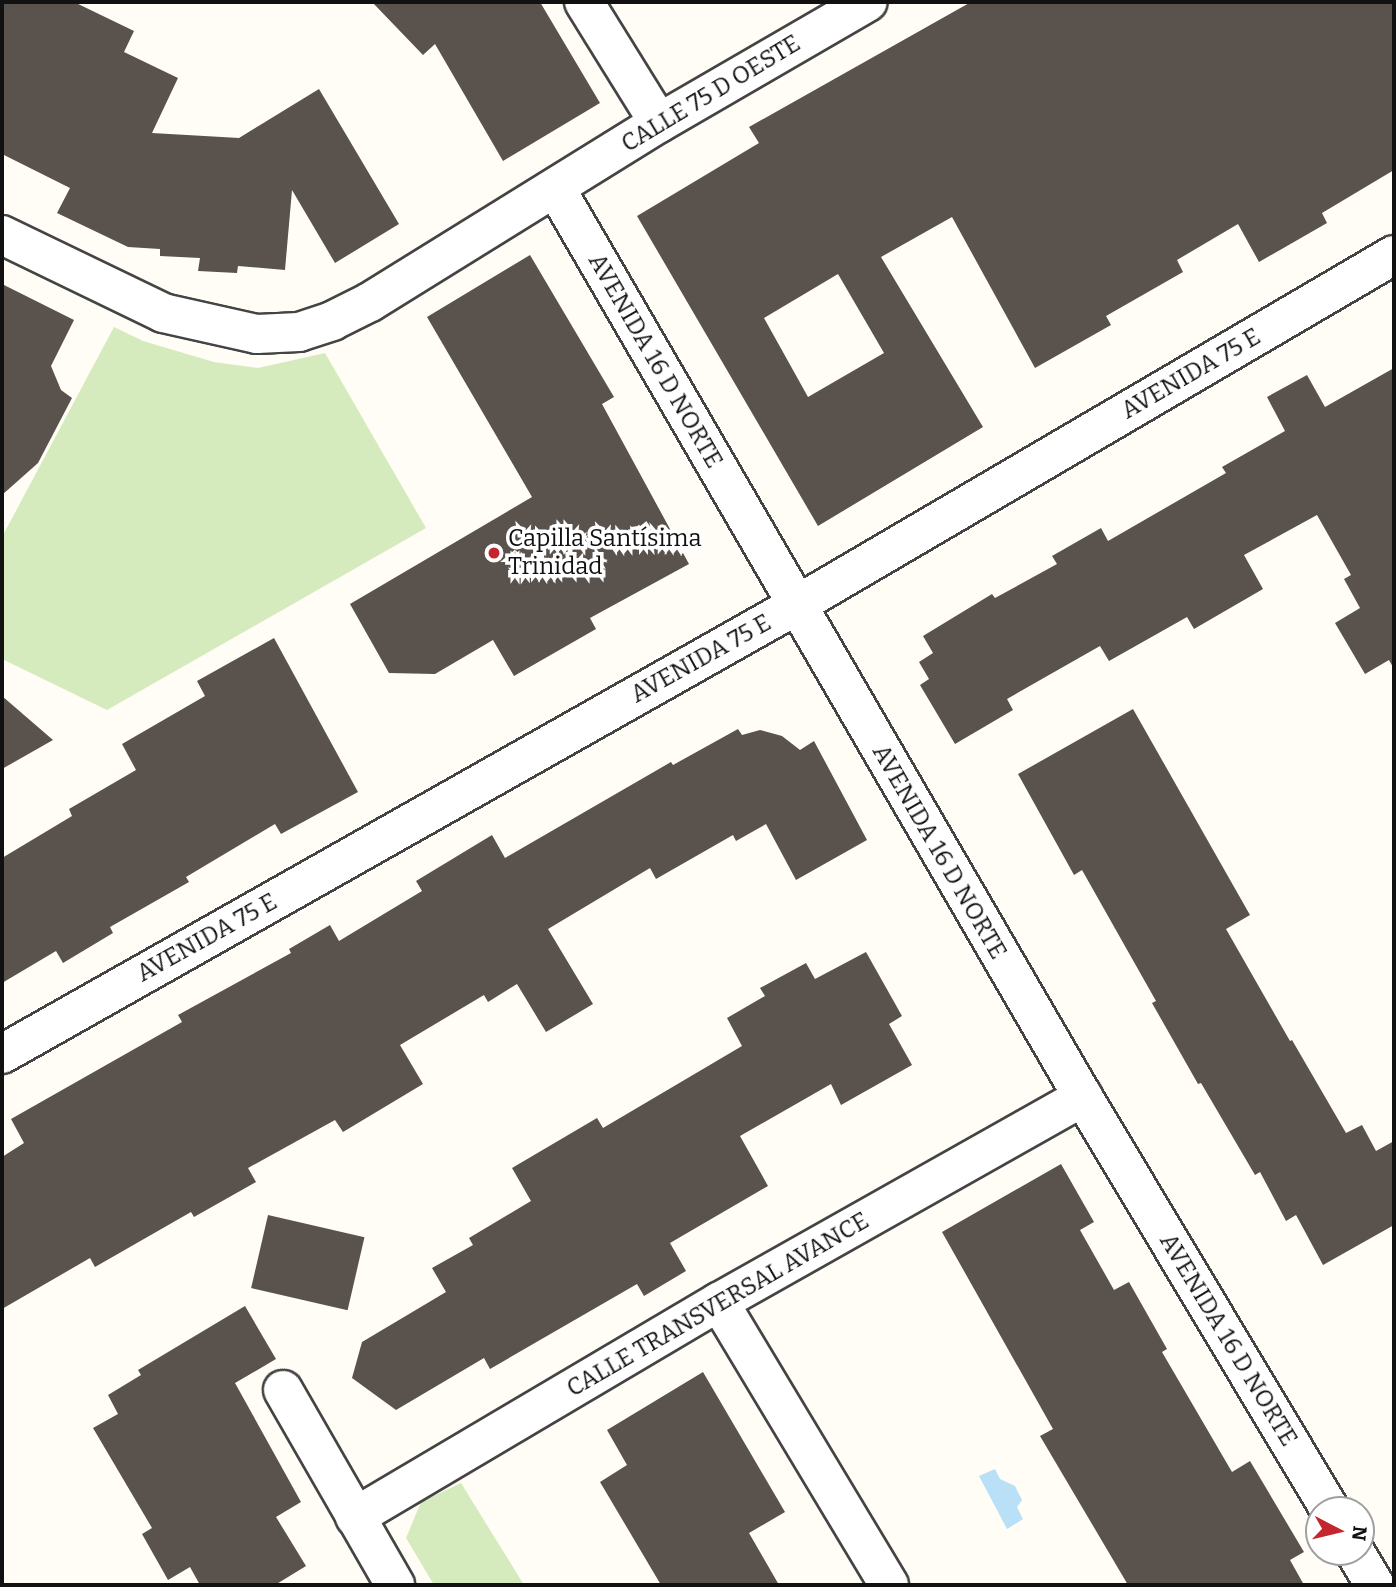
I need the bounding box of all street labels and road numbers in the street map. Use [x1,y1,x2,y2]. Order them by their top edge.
street label: CALLE 75 D OESTE [616,29,806,159]
street label: AVENIDA 16 D NORTE [582,249,728,473]
street label: AVENIDA 75 E [1116,323,1266,425]
street label: AVENIDA 75 E [626,609,776,709]
street label: AVENIDA 16 D NORTE [866,740,1012,964]
street label: AVENIDA 75 E [132,888,282,988]
street label: CALLE TRANSVERSAL AVANCE [562,1207,874,1403]
street label: AVENIDA 16 D NORTE [1153,1229,1303,1451]

